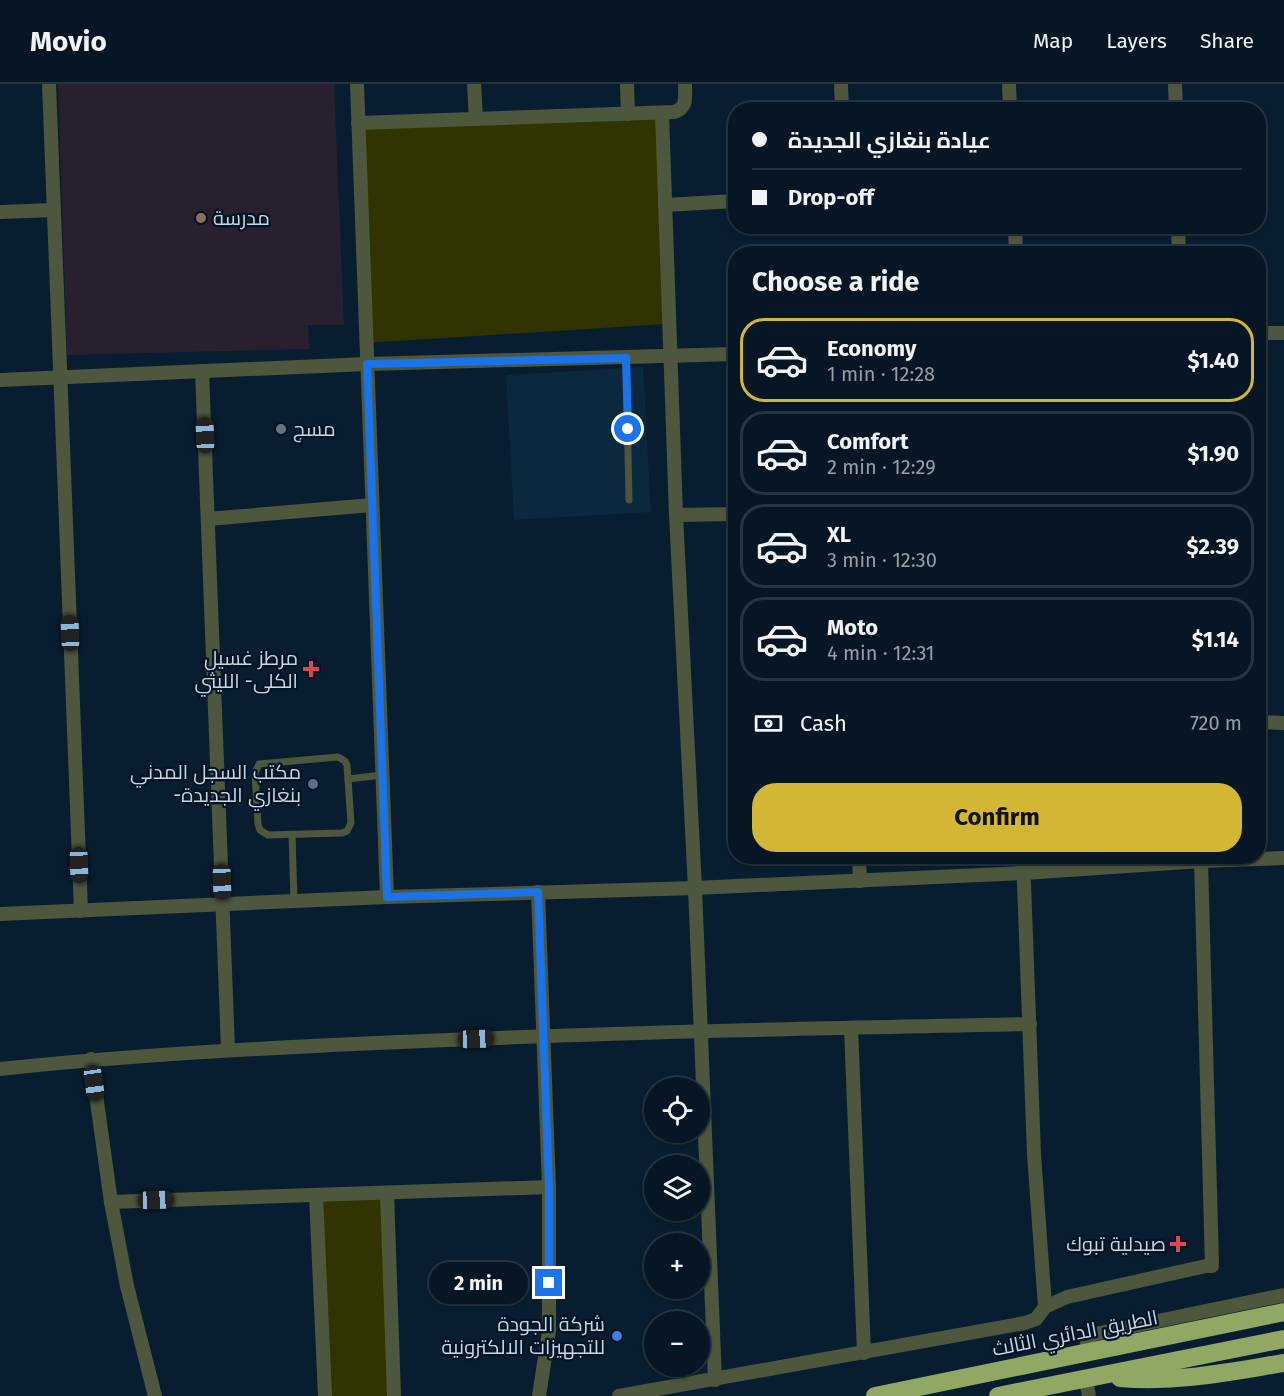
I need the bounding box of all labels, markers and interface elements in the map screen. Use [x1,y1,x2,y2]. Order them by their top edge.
text: Movio [30,25,107,58]
text: Map [1033,28,1073,54]
text: Layers [1106,28,1167,54]
text: Share [1200,28,1254,54]
text: عيادة بنغازي الجديدة [788,127,991,154]
text: Drop-off [788,184,874,211]
place label: مدرسة [213,206,270,230]
marker: مدرسة [194,211,208,225]
text: Choose a ride [752,266,919,298]
icon: car [755,333,809,387]
text: Economy [827,335,916,362]
text: $1.40 [1187,347,1239,374]
text: 1 min · 12:28 [827,362,935,386]
route start [614,415,641,442]
car [195,417,215,453]
place label: مسج [293,417,336,443]
marker: مسج [274,422,288,436]
icon: car [755,426,809,480]
text: Comfort [827,428,908,455]
text: $1.90 [1188,440,1239,467]
text: 2 min · 12:29 [827,455,936,479]
icon: car [755,519,809,573]
text: XL [827,521,851,548]
text: $2.39 [1187,533,1239,560]
text: 3 min · 12:30 [827,548,937,572]
icon: car [755,612,809,666]
text: Moto [827,614,878,641]
car [60,615,80,651]
text: $1.14 [1192,626,1239,653]
text: 4 min · 12:31 [827,641,935,665]
place label: مرطز غسيل الكلى- الليثي [194,646,298,697]
marker: مرطز غسيل الكلى- الليثي [302,660,320,678]
icon: cash [752,707,785,740]
text: Cash [800,710,847,737]
text: 720 m [1190,711,1242,735]
place label: مكتب السجل المدني -بنغازي الجديدة [130,760,301,811]
marker: مكتب السجل المدني -بنغازي الجديدة [306,777,320,791]
button: Confirm [752,783,1242,852]
car [69,847,89,883]
car [212,864,232,900]
car [458,1029,494,1049]
car [83,1064,105,1102]
map controls [644,1077,710,1377]
button: locate [644,1077,710,1143]
button: layers [644,1155,710,1221]
car [138,1190,174,1210]
place label: صيدلية تبوك [1066,1232,1166,1256]
button: + [644,1233,710,1299]
marker: صيدلية تبوك [1171,1237,1185,1251]
callout: 2 min [429,1262,528,1304]
route end [535,1269,562,1296]
text: 2 min [454,1271,503,1295]
street label: الطريق الدائري الثالث [990,1305,1161,1365]
button: − [644,1311,710,1377]
place label: شركة الجودة للتجهيزات الالكترونية [441,1312,605,1360]
marker: شركة الجودة للتجهيزات الالكترونية [610,1329,624,1343]

